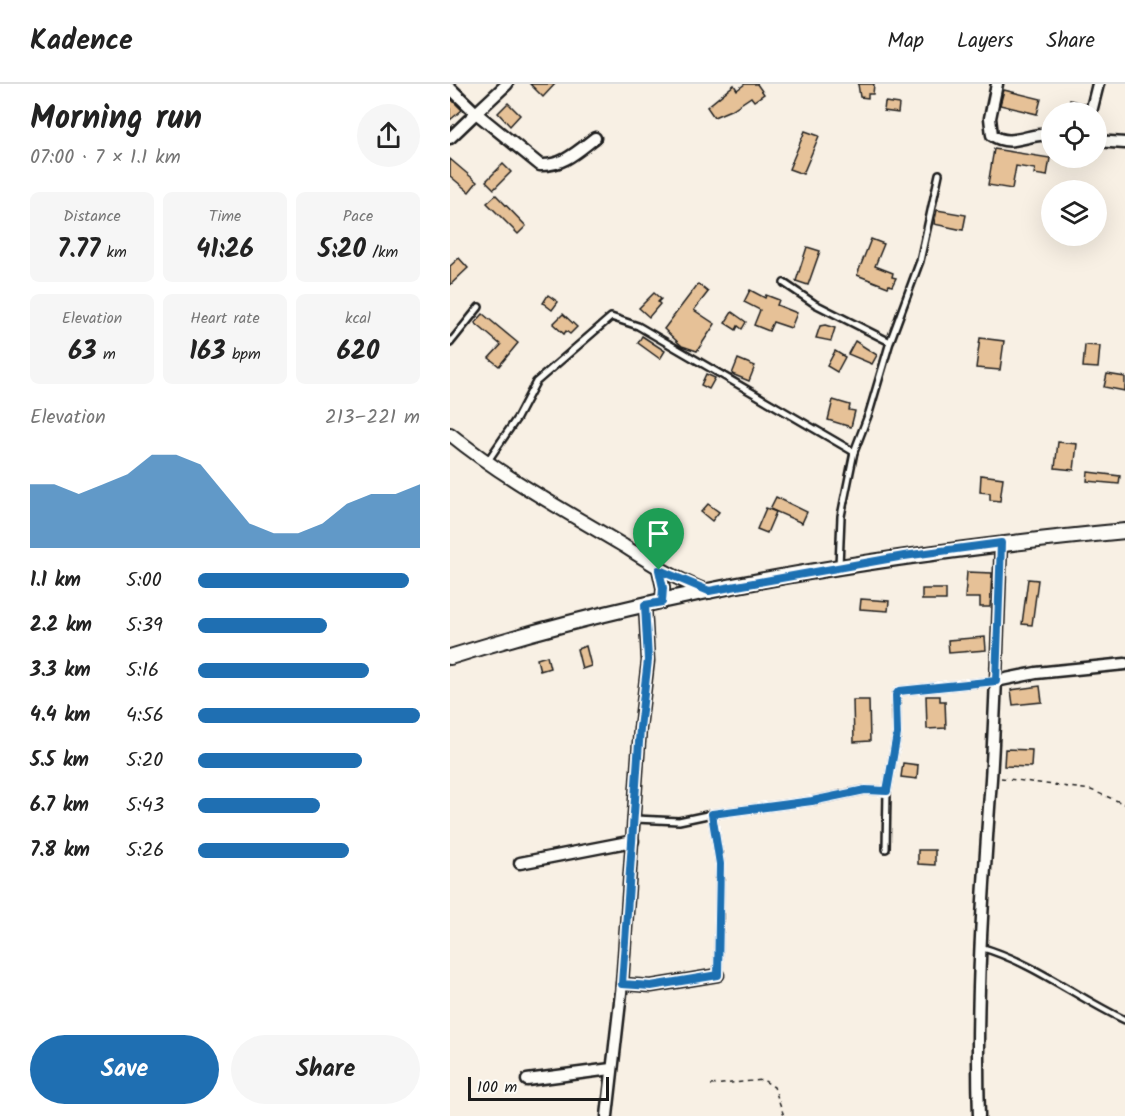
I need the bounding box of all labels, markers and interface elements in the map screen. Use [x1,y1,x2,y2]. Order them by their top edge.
text: Kadence [30,19,133,64]
text: Map [887,25,924,58]
text: Layers [957,25,1013,58]
text: Share [1046,25,1095,58]
text: Morning run [30,93,202,146]
map controls [1041,102,1107,246]
button: locate [1041,102,1107,168]
button: share [357,104,420,167]
text: 07:00 · 7 × 1.1 km [30,142,181,174]
button: layers [1041,180,1107,246]
text: Distance [63,204,121,229]
text: Time [209,204,241,229]
text: Pace [343,204,373,229]
text: 7.77 [57,229,100,271]
text: 41:26 [196,229,254,271]
text: 5:20 [318,229,366,271]
text: km [100,240,127,265]
text: /km [366,240,398,265]
text: Elevation [62,306,122,331]
text: Heart rate [190,306,260,331]
text: kcal [345,306,371,331]
text: 63 [68,331,97,373]
text: 163 [189,331,225,373]
text: 620 [337,331,379,373]
text: m [97,342,116,367]
text: bpm [225,342,261,367]
text: Elevation [30,402,106,434]
text: 213–221 m [325,402,420,434]
pin [633,508,684,570]
icon: arrive [642,517,675,550]
text: 1.1 km [30,565,81,597]
text: 5:00 [126,565,162,597]
text: 2.2 km [30,610,92,642]
text: 5:39 [126,610,163,642]
text: 3.3 km [30,655,91,687]
text: 5:16 [126,655,159,687]
text: 4.4 km [30,700,90,732]
text: 4:56 [126,700,164,732]
text: 5.5 km [30,745,89,777]
text: 5:20 [126,745,163,777]
text: 6.7 km [30,790,89,822]
text: 5:43 [126,790,164,822]
text: 7.8 km [30,835,90,867]
text: 5:26 [126,835,164,867]
button: Save [30,1035,219,1104]
button: Share [231,1035,420,1104]
scale bar [468,1074,609,1102]
text: 100 m [477,1075,517,1100]

